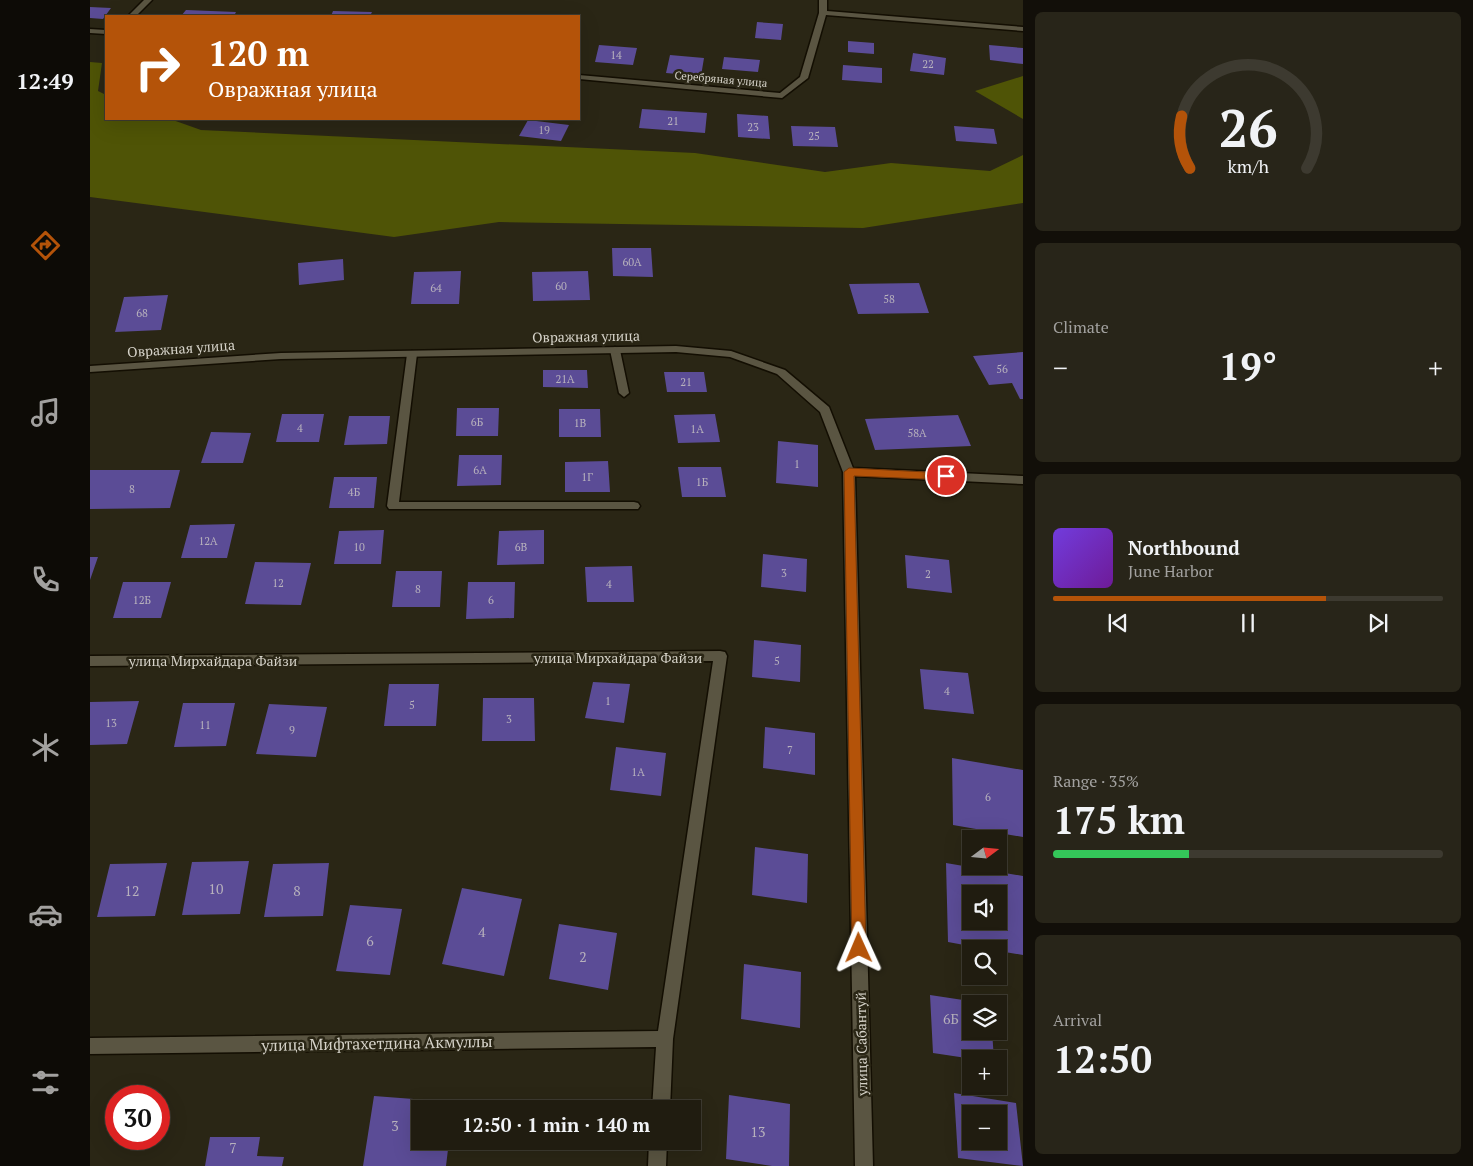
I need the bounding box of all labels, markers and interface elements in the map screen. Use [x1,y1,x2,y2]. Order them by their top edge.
text: 120 m [208,30,309,76]
icon: right [125,35,190,100]
house number: 14 [610,48,622,62]
house number: 22 [922,57,934,71]
text: 12:49 [16,66,74,95]
street label: Серебряная улица [674,68,768,90]
text: Овражная улица [208,74,378,103]
text: 26 [1219,93,1277,162]
house number: 21 [667,114,679,128]
house number: 23 [747,120,759,134]
house number: 19 [538,123,550,137]
house number: 25 [808,129,820,143]
text: km/h [1227,154,1269,178]
icon: directions [28,228,63,263]
house number: 60А [622,255,642,269]
house number: 60 [555,279,567,293]
house number: 64 [430,281,442,295]
house number: 58 [883,292,895,306]
house number: 68 [136,306,148,320]
text: Climate [1053,316,1109,338]
street label: Овражная улица [532,326,640,346]
street label: Овражная улица [127,335,235,361]
text: 19° [1219,341,1277,391]
text: − [1053,349,1068,386]
text: + [1428,349,1443,386]
house number: 56 [996,362,1008,376]
house number: 21А [555,372,575,386]
house number: 21 [680,375,692,389]
icon: music [28,395,63,430]
house number: 6Б [471,415,484,429]
house number: 1В [574,416,587,430]
house number: 4 [297,421,303,435]
house number: 1А [690,422,704,436]
house number: 58А [907,426,927,440]
pin [925,455,967,497]
house number: 1 [794,457,800,471]
icon: arrive [932,462,960,490]
house number: 6А [473,463,487,477]
house number: 1Г [581,470,593,484]
house number: 1Б [696,475,709,489]
house number: 8 [129,482,135,496]
house number: 4Б [348,485,361,499]
house number: 12А [198,534,218,548]
text: Northbound [1128,535,1240,560]
house number: 10 [353,540,365,554]
house number: 6В [515,540,528,554]
text: June Harbor [1128,560,1214,582]
icon: phone [28,562,63,597]
house number: 3 [781,566,787,580]
house number: 2 [925,567,931,581]
house number: 12 [272,576,284,590]
house number: 4 [606,577,612,591]
house number: 8 [415,582,421,596]
house number: 12Б [133,593,152,607]
house number: 6 [488,593,494,607]
icon: previous [1104,609,1132,637]
icon: pause [1234,609,1262,637]
icon: next [1364,609,1392,637]
street label: улица Мирхайдара Файзи [533,648,703,667]
street label: улица Мирхайдара Файзи [128,651,298,670]
house number: 5 [774,654,780,668]
house number: 4 [944,684,950,698]
house number: 1 [605,694,611,708]
house number: 5 [409,698,415,712]
house number: 3 [506,712,512,726]
house number: 13 [105,716,117,730]
house number: 11 [199,718,211,732]
house number: 9 [289,723,295,737]
icon: climate [28,730,63,765]
house number: 7 [787,743,793,757]
house number: 1А [631,765,645,779]
text: Range · 35% [1053,770,1139,792]
house number: 6 [985,790,991,804]
text: 175 km [1053,795,1185,845]
north arrow [962,830,1008,875]
map controls [962,830,1007,1150]
house number: 10 [209,879,223,898]
house number: 12 [125,881,139,900]
house number: 8 [293,881,301,900]
button: sound [962,885,1007,930]
icon: car [28,897,63,932]
position arrow [832,921,884,973]
house number: 4 [478,922,486,941]
house number: 6 [366,931,374,950]
button: search [962,940,1007,985]
house number: 2 [579,947,587,966]
street label: улица Сабантуй [851,991,871,1097]
button: layers [962,995,1007,1040]
house number: 6Б [943,1009,959,1028]
text: Arrival [1053,1009,1102,1031]
street label: улица Мифтахетдина Акмуллы [260,1030,493,1056]
text: 12:50 [1053,1034,1152,1084]
button: + [962,1050,1007,1095]
icon: filters [28,1065,63,1100]
speed limit sign: 30 [105,1085,170,1150]
button: − [962,1105,1007,1150]
text: 12:50 · 1 min · 140 m [462,1112,650,1137]
house number: 3 [391,1116,399,1135]
house number: 13 [751,1122,765,1141]
house number: 7 [229,1138,237,1157]

